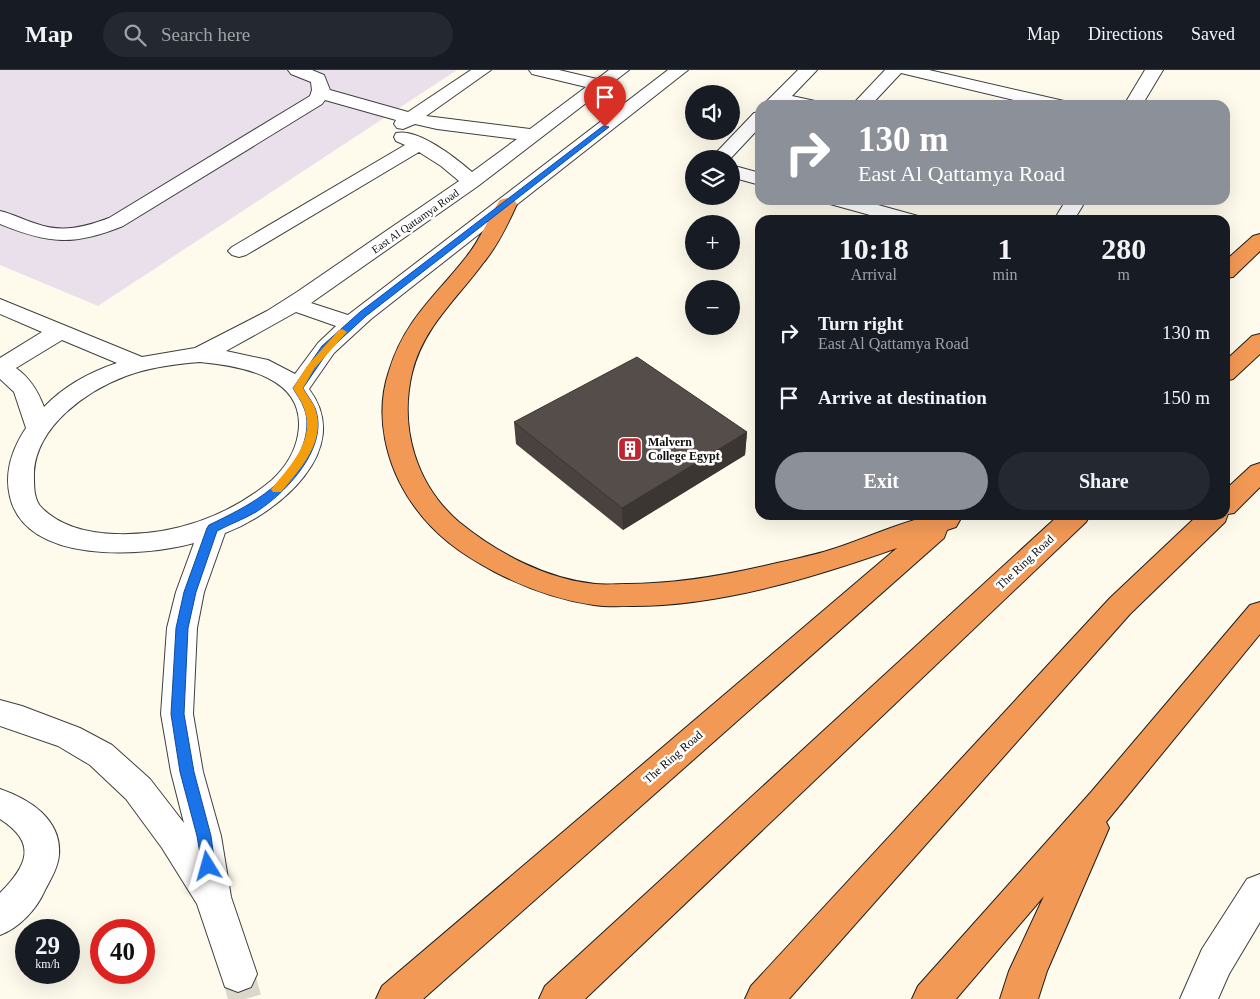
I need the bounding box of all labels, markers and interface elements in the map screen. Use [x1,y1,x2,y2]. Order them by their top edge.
search box [103,12,453,57]
text: Map [25,21,73,47]
icon: search [121,21,149,49]
text: Search here [161,24,250,45]
text: Map [1027,24,1060,44]
text: Directions [1088,24,1163,44]
text: Saved [1191,24,1235,44]
pin [584,76,626,127]
icon: arrive [591,83,619,111]
map controls [685,85,740,335]
button: sound [685,85,740,140]
icon: right [775,120,840,185]
text: 130 m [858,120,948,159]
button: layers [685,150,740,205]
text: East Al Qattamya Road [858,161,1065,186]
street label: East Al Qattamya Road [369,186,461,256]
button: + [685,215,740,270]
text: 10:18 [839,232,909,265]
text: 1 [997,232,1012,265]
text: 280 [1101,232,1146,265]
text: Arrival [851,266,897,283]
text: min [993,266,1017,283]
text: m [1117,266,1130,283]
button: − [685,280,740,335]
text: Turn right [818,313,903,334]
icon: right [775,319,803,347]
text: 130 m [1162,322,1210,343]
text: East Al Qattamya Road [818,335,969,352]
icon: arrive [775,384,803,412]
text: Arrive at destination [818,387,987,408]
text: 150 m [1162,387,1210,408]
place label: Malvern College Egypt [648,435,720,463]
building icon: Malvern College Egypt [617,436,643,462]
button: Exit [775,452,988,510]
button: Share [998,452,1210,510]
street label: The Ring Road [993,532,1057,592]
street label: The Ring Road [641,728,705,786]
position arrow [181,839,233,891]
speed limit sign: 40 [90,919,155,984]
text: 29 [35,932,60,959]
text: km/h [35,957,60,971]

